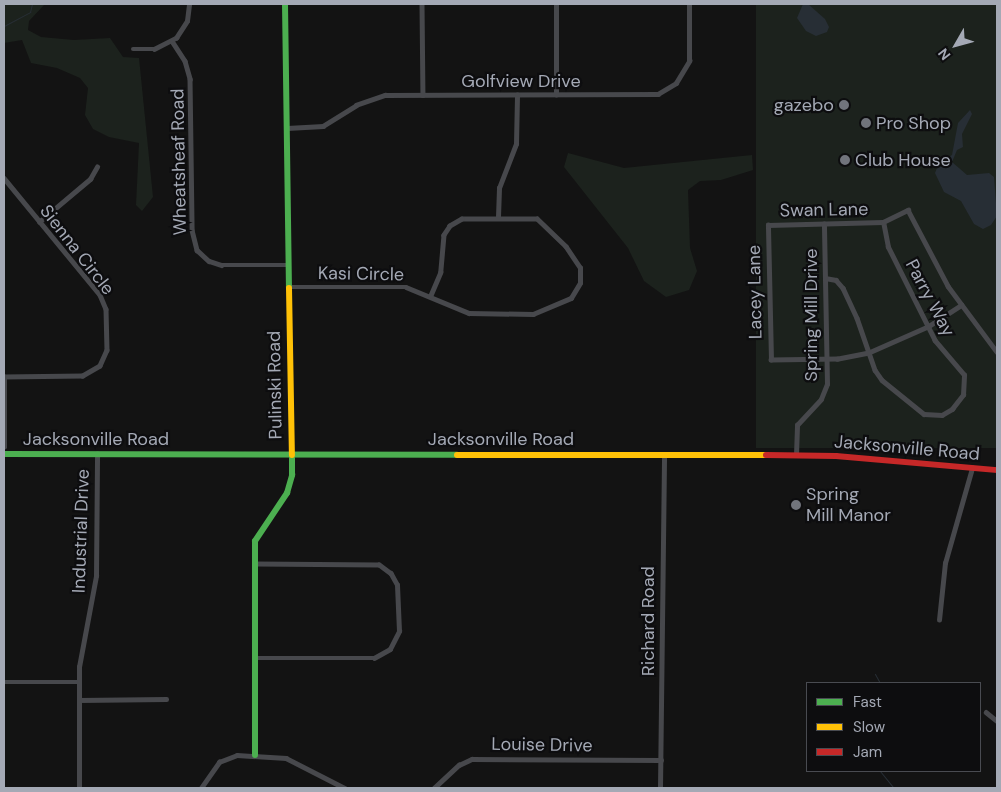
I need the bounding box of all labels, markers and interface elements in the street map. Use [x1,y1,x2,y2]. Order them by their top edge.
north arrow [931,20,981,70]
text: N [934,45,954,64]
street label: Golfview Drive [461,70,581,92]
street label: Wheatsheaf Road [167,88,191,236]
place label: gazebo [774,94,834,116]
marker: gazebo [838,99,850,111]
place label: Pro Shop [876,112,951,134]
marker: Pro Shop [860,117,872,129]
place label: Club House [855,149,951,171]
marker: Club House [839,154,851,166]
street label: Swan Lane [780,198,868,222]
street label: Sienna Circle [35,201,119,299]
street label: Lacey Lane [743,245,767,339]
street label: Spring Mill Drive [800,249,822,381]
street label: Parry Way [901,256,959,340]
street label: Kasi Circle [318,262,404,286]
street label: Pulinski Road [263,331,287,439]
street label: Jacksonville Road [23,428,169,450]
street label: Jacksonville Road [428,428,574,450]
street label: Jacksonville Road [833,431,981,465]
street label: Industrial Drive [68,469,94,593]
place label: Spring Mill Manor [806,484,891,526]
marker: Spring Mill Manor [790,499,802,511]
street label: Richard Road [637,566,659,676]
legend [806,682,981,772]
text: Fast [853,692,882,712]
text: Slow [853,717,885,737]
street label: Louise Drive [491,733,593,757]
text: Jam [853,742,882,762]

